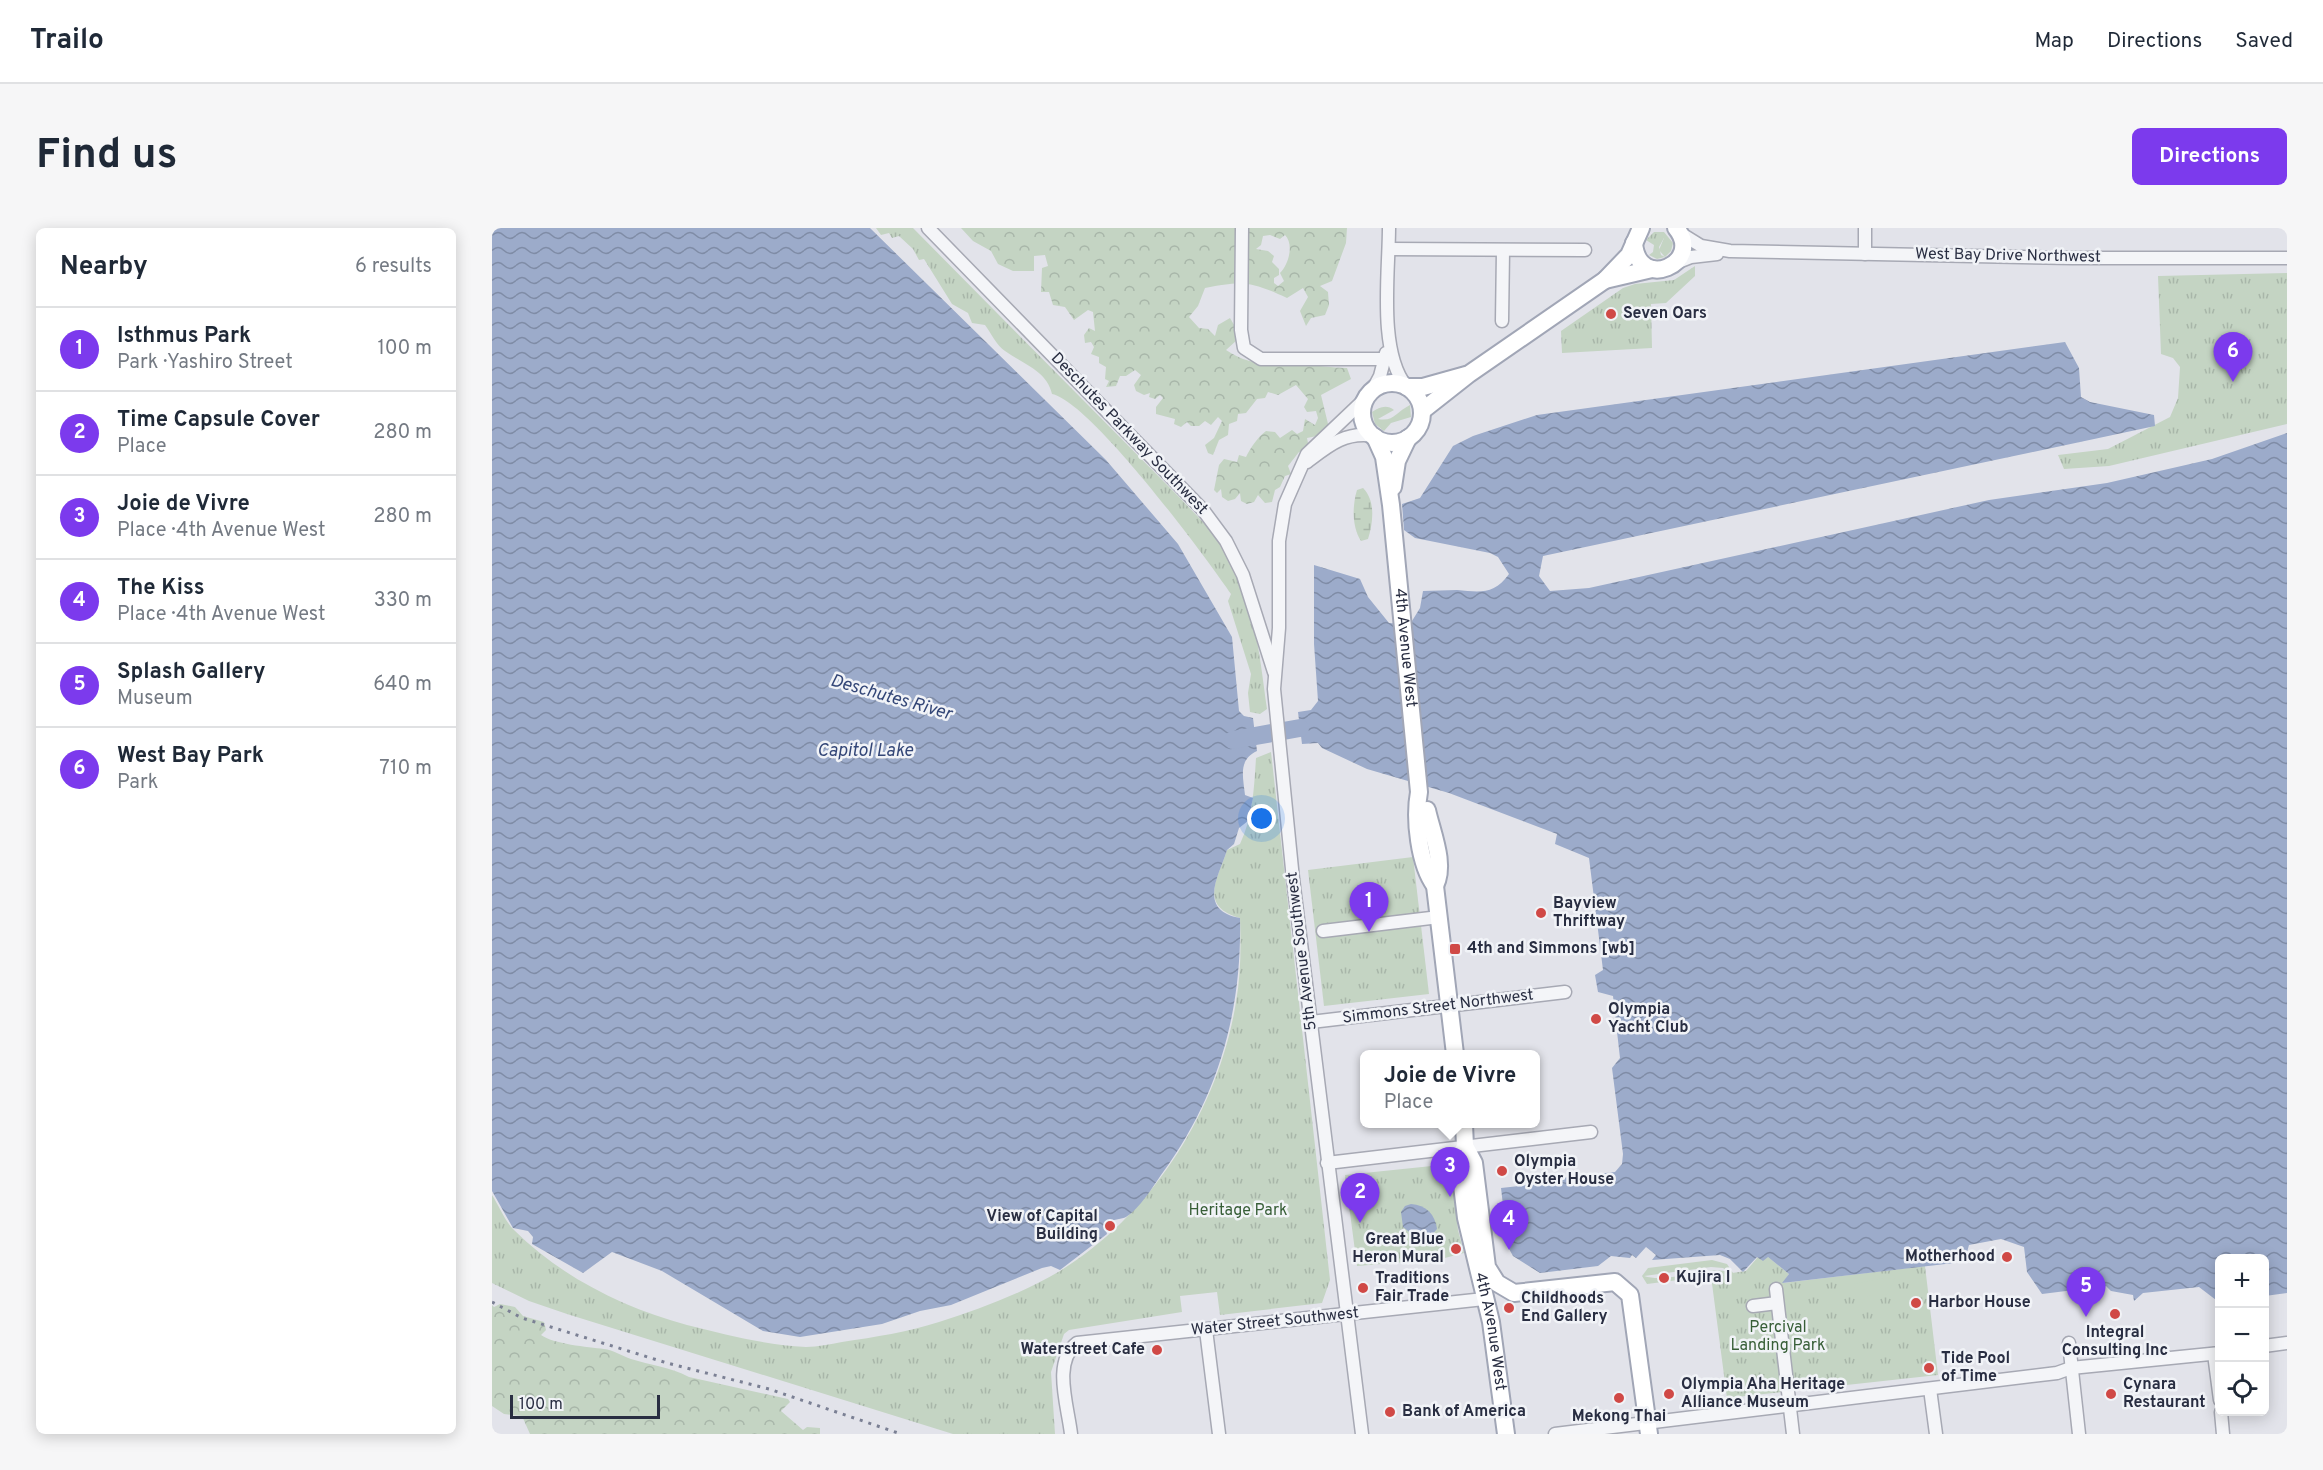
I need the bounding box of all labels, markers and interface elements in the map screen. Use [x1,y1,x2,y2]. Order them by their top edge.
text: Trailo [30,23,104,59]
text: Map [2034,28,2074,55]
text: Directions [2107,28,2202,55]
text: Saved [2235,28,2293,55]
button: Directions [2132,128,2287,185]
text: Find us [36,130,177,183]
street label: West Bay Drive Northwest [1915,244,2101,268]
text: Nearby [60,251,148,284]
text: 6 results [355,254,432,280]
place label: Seven Oars [1623,304,1707,324]
marker: Seven Oars [1604,307,1618,321]
text: Isthmus Park [117,323,251,350]
pin: 6 [2214,332,2252,382]
text: 1 [76,336,84,362]
text: 100 m [377,336,432,362]
street label: Deschutes Parkway Southwest [1046,349,1212,519]
text: Park · Yashiro Street [117,350,293,376]
text: Time Capsule Cover [117,407,320,434]
text: 2 [73,420,86,446]
text: 280 m [373,420,432,446]
text: Place [117,434,167,460]
text: Joie de Vivre [117,491,250,518]
text: 3 [74,504,86,530]
text: 280 m [373,504,432,530]
text: Place · 4th Avenue West [117,518,326,544]
text: The Kiss [117,575,205,602]
street label: 4th Avenue West [1389,587,1421,708]
text: 4 [73,588,86,614]
text: 330 m [374,588,432,614]
text: Place · 4th Avenue West [117,602,326,628]
text: Splash Gallery [117,659,265,686]
water label: Deschutes River [828,670,956,727]
text: 5 [73,672,86,698]
text: 640 m [373,672,432,698]
text: Museum [117,686,193,712]
water label: Capitol Lake [817,740,914,763]
text: West Bay Park [117,743,264,770]
text: 6 [73,756,86,782]
text: 710 m [379,756,432,782]
text: Park [117,770,158,796]
your location [1247,804,1276,833]
street label: 5th Avenue Southwest [1282,870,1322,1032]
pin: 1 [1350,882,1388,932]
place label: Bayview Thriftway [1553,894,1625,932]
marker: Bayview Thriftway [1534,906,1548,920]
place label: 4th and Simmons [wb] [1467,939,1635,959]
marker: 4th and Simmons [wb] [1448,942,1462,956]
street label: Simmons Street Northwest [1341,985,1535,1029]
place label: Olympia Yacht Club [1608,1000,1688,1038]
marker: Olympia Yacht Club [1589,1012,1603,1026]
popup [1360,1050,1540,1128]
text: Joie de Vivre [1384,1063,1516,1090]
text: Place [1384,1090,1433,1116]
pin: 3 [1430,1148,1470,1197]
place label: Olympia Oyster House [1514,1152,1614,1190]
marker: Olympia Oyster House [1495,1164,1509,1178]
pin: 2 [1340,1174,1380,1223]
pin: 4 [1490,1200,1528,1250]
park label: Heritage Park [1188,1201,1288,1221]
place label: View of Capital Building [986,1207,1098,1245]
marker: View of Capital Building [1103,1219,1117,1233]
place label: Great Blue Heron Mural [1352,1230,1444,1268]
marker: Great Blue Heron Mural [1449,1242,1463,1256]
place label: Motherhood [1905,1247,1995,1267]
marker: Motherhood [2000,1250,2014,1264]
map controls [2215,1254,2269,1416]
button: + [2215,1254,2269,1308]
place label: Kujira I [1676,1268,1730,1288]
pin: 5 [2066,1268,2106,1317]
place label: Traditions Fair Trade [1375,1269,1450,1307]
street label: 4th Avenue West [1469,1271,1510,1392]
marker: Kujira I [1657,1271,1671,1285]
marker: Traditions Fair Trade [1356,1281,1370,1295]
place label: Childhoods End Gallery [1521,1289,1608,1327]
place label: Harbor House [1928,1293,2031,1313]
marker: Harbor House [1909,1296,1923,1310]
marker: Childhoods End Gallery [1502,1301,1516,1315]
street label: Water Street Southwest [1190,1303,1360,1341]
marker: Integral Consulting Inc [2108,1307,2122,1321]
button: − [2215,1308,2269,1362]
park label: Percival Landing Park [1731,1318,1825,1356]
place label: Integral Consulting Inc [2062,1323,2168,1361]
place label: Waterstreet Cafe [1020,1340,1145,1360]
marker: Waterstreet Cafe [1150,1343,1164,1357]
place label: Tide Pool of Time [1941,1349,2010,1387]
marker: Tide Pool of Time [1922,1361,1936,1375]
button: locate [2215,1362,2269,1416]
place label: Olympia Aha Heritage Alliance Museum [1681,1375,1845,1413]
place label: Cynara Restaurant [2123,1375,2206,1413]
marker: Olympia Aha Heritage Alliance Museum [1662,1387,1676,1401]
marker: Cynara Restaurant [2104,1387,2118,1401]
marker: Mekong Thai [1612,1391,1626,1405]
scale bar [510,1392,660,1420]
text: 100 m [519,1395,563,1415]
place label: Bank of America [1402,1402,1526,1422]
marker: Bank of America [1383,1405,1397,1419]
place label: Mekong Thai [1572,1407,1666,1427]

